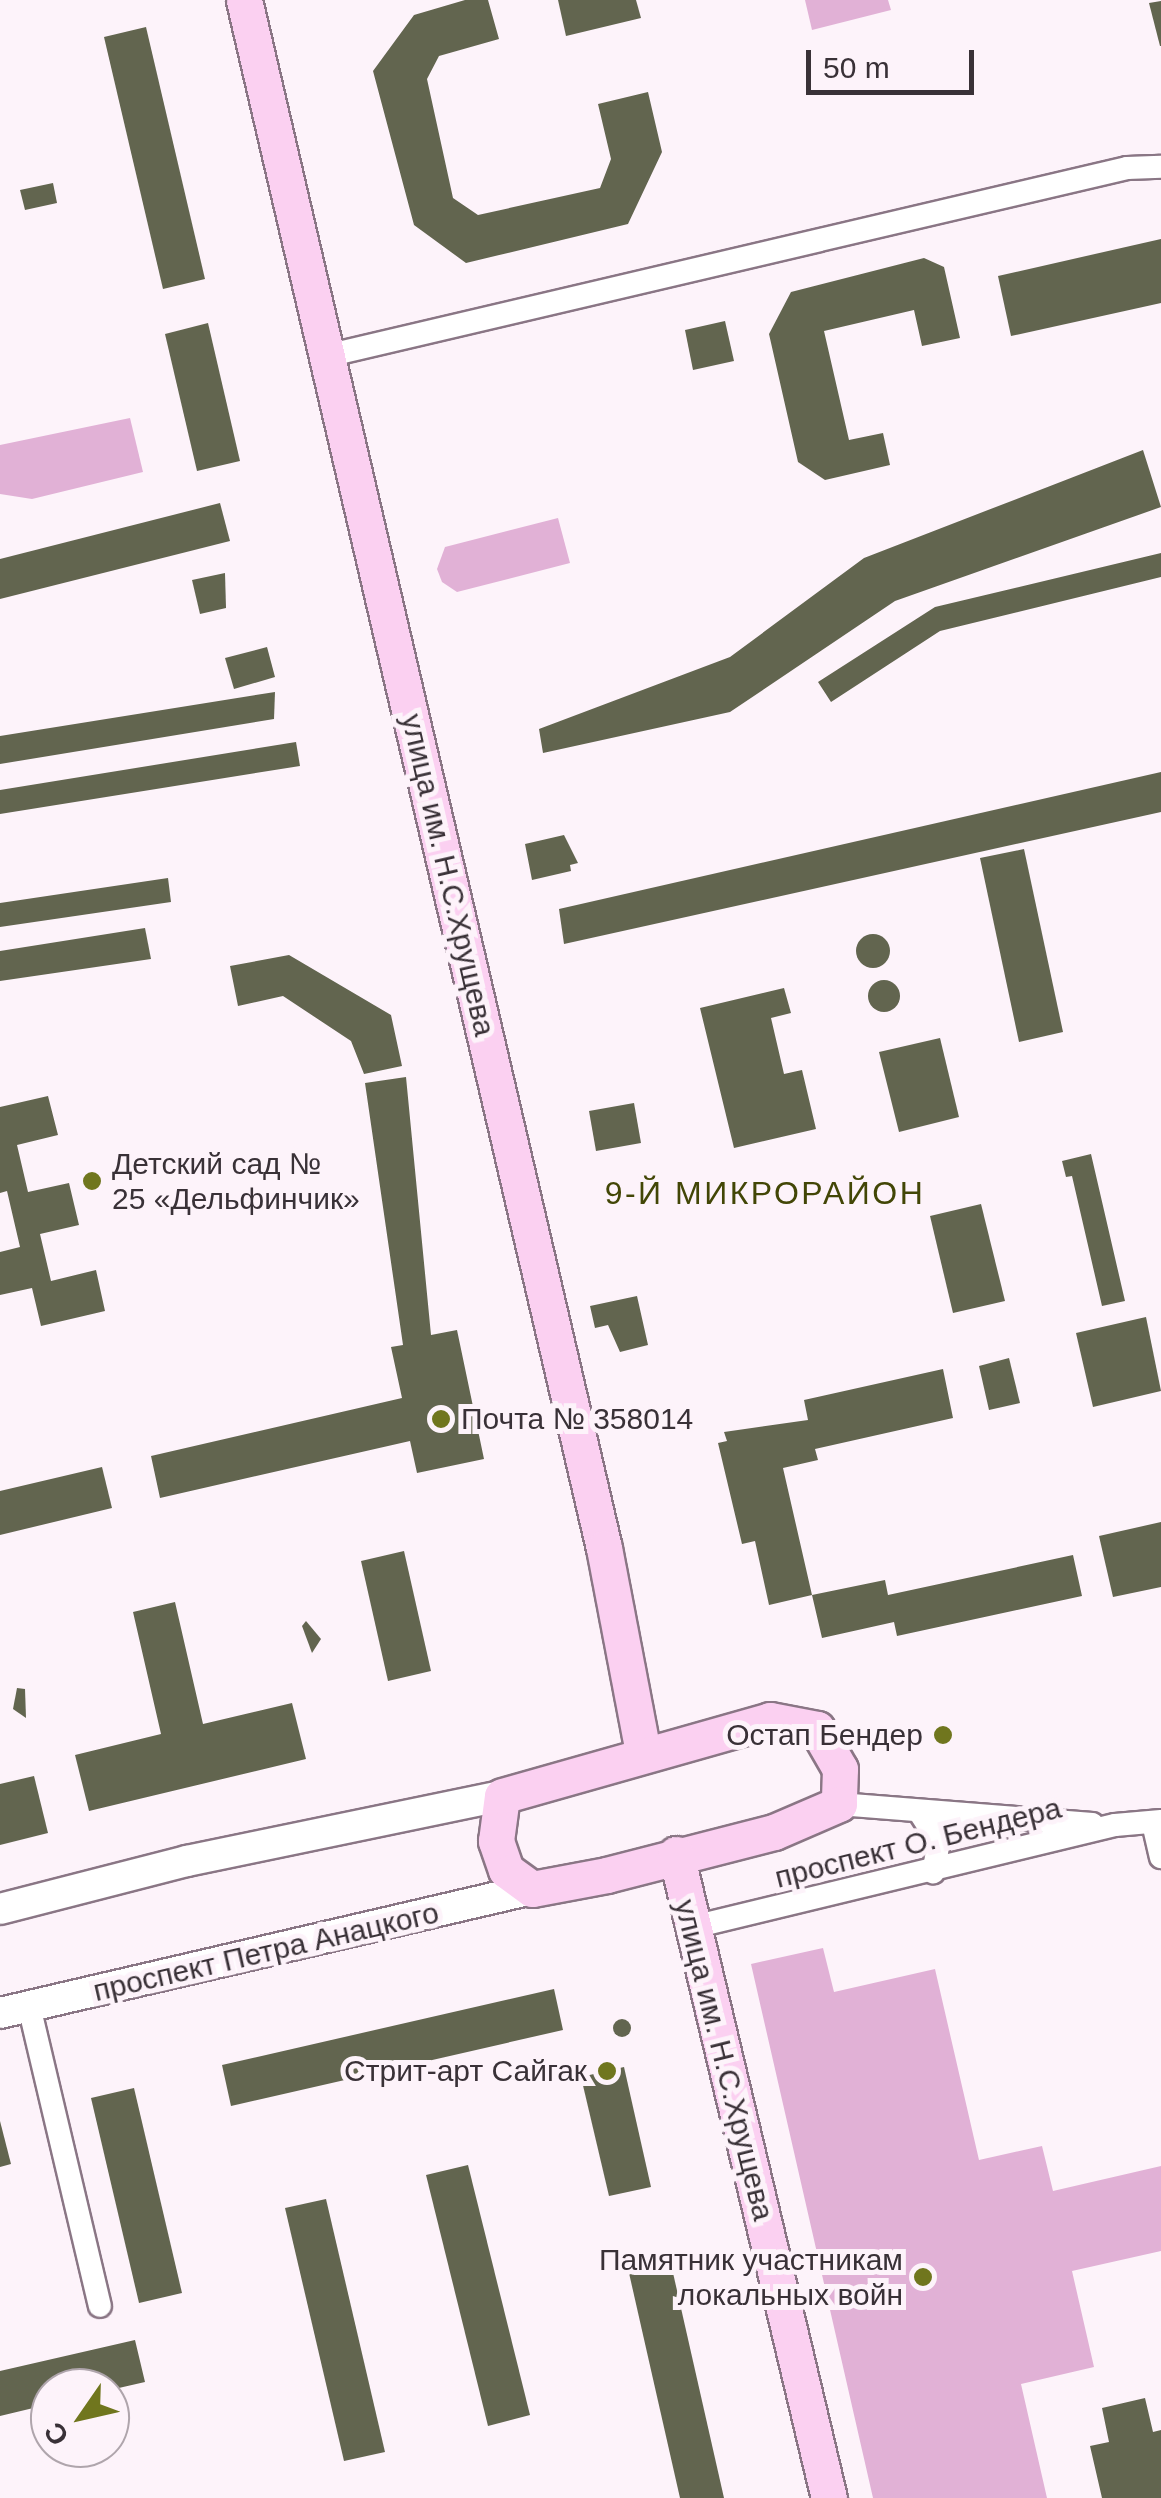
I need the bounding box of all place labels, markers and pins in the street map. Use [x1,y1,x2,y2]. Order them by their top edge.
place label: Детский сад № 25 «Дельфинчик» [112,1146,360,1216]
marker: Детский сад № 25 «Дельфинчик» [81,1170,103,1192]
place label: Почта № 358014 [461,1401,693,1437]
marker: Почта № 358014 [430,1408,452,1430]
place label: Остап Бендер [726,1717,923,1753]
marker: Остап Бендер [932,1724,954,1746]
place label: Стрит-арт Сайгак [344,2053,587,2089]
marker: Стрит-арт Сайгак [596,2060,618,2082]
place label: Памятник участникам локальных войн [599,2242,903,2312]
marker: Памятник участникам локальных войн [912,2266,934,2288]

